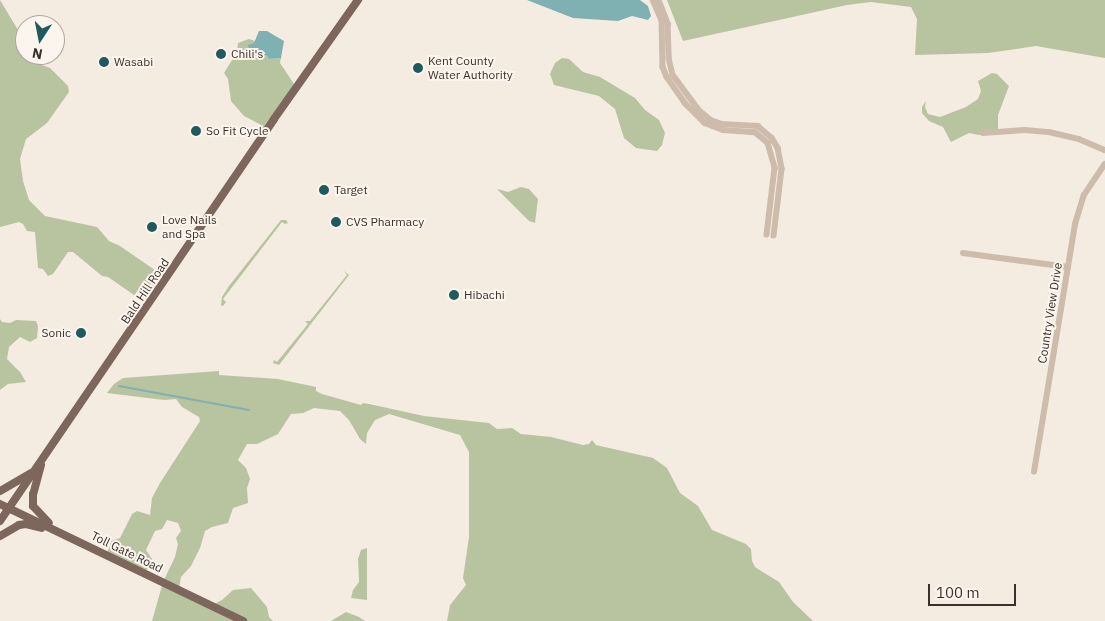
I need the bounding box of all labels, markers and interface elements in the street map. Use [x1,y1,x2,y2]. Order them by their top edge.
north arrow [15,15,65,65]
text: N [31,44,44,64]
place label: Chili's [231,47,263,61]
marker: Chili's [215,48,227,60]
place label: Kent County Water Authority [428,54,513,82]
place label: Wasabi [114,55,153,69]
marker: Wasabi [98,56,110,68]
marker: Kent County Water Authority [412,62,424,74]
place label: So Fit Cycle [206,124,269,138]
marker: So Fit Cycle [190,125,202,137]
place label: Target [334,183,368,197]
marker: Target [318,184,330,196]
place label: Love Nails and Spa [162,213,217,241]
place label: CVS Pharmacy [346,215,424,229]
marker: CVS Pharmacy [330,216,342,228]
marker: Love Nails and Spa [146,221,158,233]
street label: Bald Hill Road [118,256,172,326]
street label: Country View Drive [1035,261,1065,365]
place label: Hibachi [464,288,505,302]
marker: Hibachi [448,289,460,301]
place label: Sonic [41,326,71,340]
marker: Sonic [75,327,87,339]
street label: Toll Gate Road [89,528,165,576]
scale bar [930,574,1018,606]
text: 100 m [936,583,980,602]

